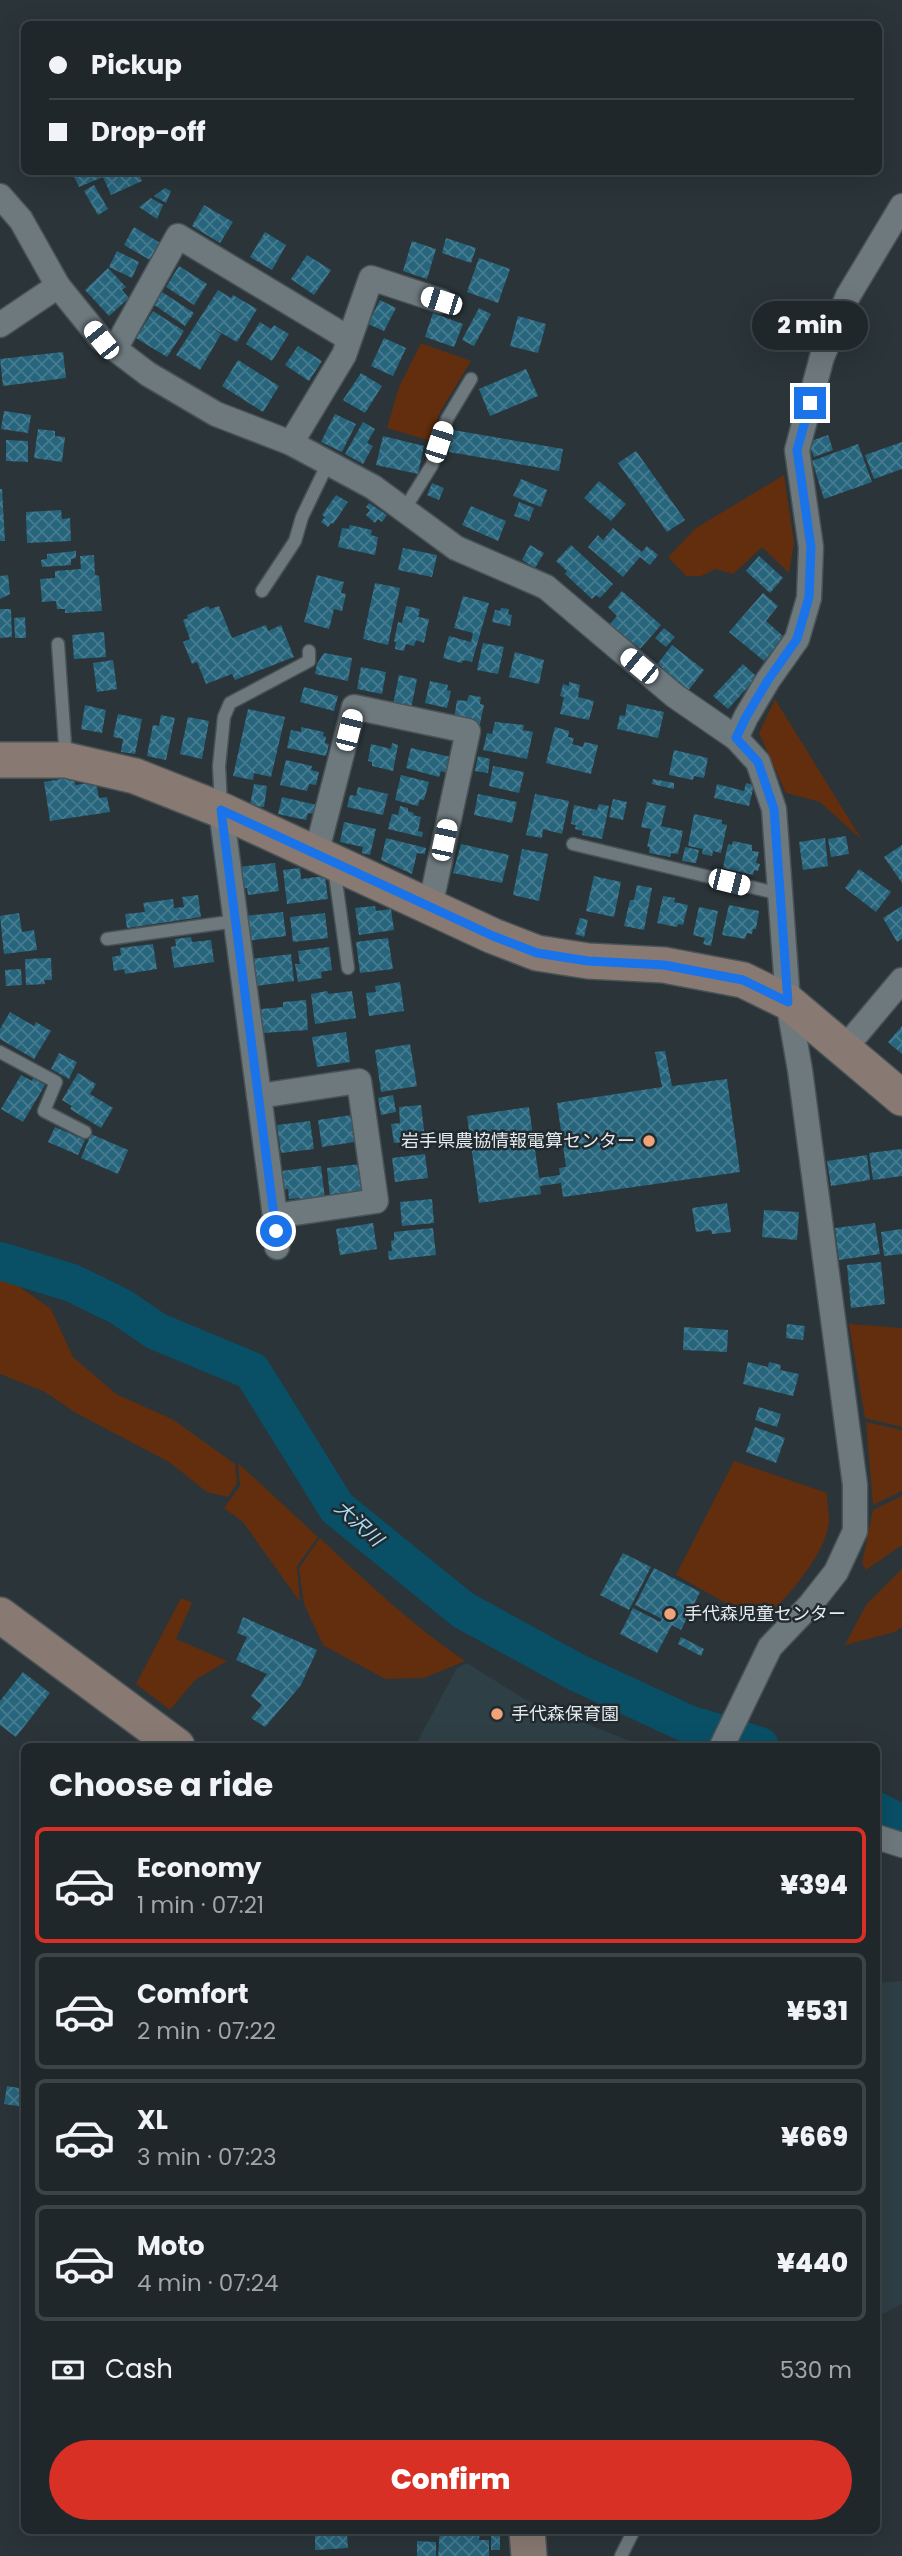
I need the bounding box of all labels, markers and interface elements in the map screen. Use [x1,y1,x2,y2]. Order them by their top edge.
text: Pickup [91,47,182,83]
text: Drop-off [91,114,206,150]
car [418,285,465,317]
callout: 2 min [752,302,868,350]
text: 2 min [778,309,842,341]
car [80,317,123,363]
route end [794,387,826,419]
car [423,419,456,465]
car [617,644,662,688]
car [334,707,365,753]
car [430,817,459,863]
car [707,867,752,897]
place label: 岩手県農協情報電算センター [401,1128,635,1153]
marker: 岩手県農協情報電算センター [641,1133,657,1149]
route start [260,1215,292,1247]
water label: 大沢川 [328,1494,390,1554]
place label: 手代森児童センター [684,1601,846,1626]
marker: 手代森児童センター [662,1606,678,1622]
place label: 手代森保育園 [511,1701,619,1726]
marker: 手代森保育園 [489,1706,505,1722]
text: Choose a ride [49,1762,273,1807]
text: Economy [137,1850,261,1886]
icon: car [53,1854,116,1917]
text: ¥394 [780,1867,848,1903]
text: 1 min · 07:21 [137,1889,264,1921]
text: Comfort [137,1976,249,2012]
icon: car [53,1980,116,2043]
text: ¥531 [787,1993,848,2029]
text: 2 min · 07:22 [137,2015,276,2047]
text: XL [137,2102,168,2138]
icon: car [53,2106,116,2169]
text: ¥669 [781,2119,848,2155]
text: 3 min · 07:23 [137,2141,277,2173]
text: Moto [137,2228,205,2264]
icon: car [53,2232,116,2295]
text: ¥440 [777,2245,848,2281]
text: 4 min · 07:24 [137,2267,278,2299]
icon: cash [49,2351,87,2389]
text: Cash [105,2351,173,2387]
text: 530 m [780,2354,852,2386]
button: Confirm [49,2440,852,2520]

